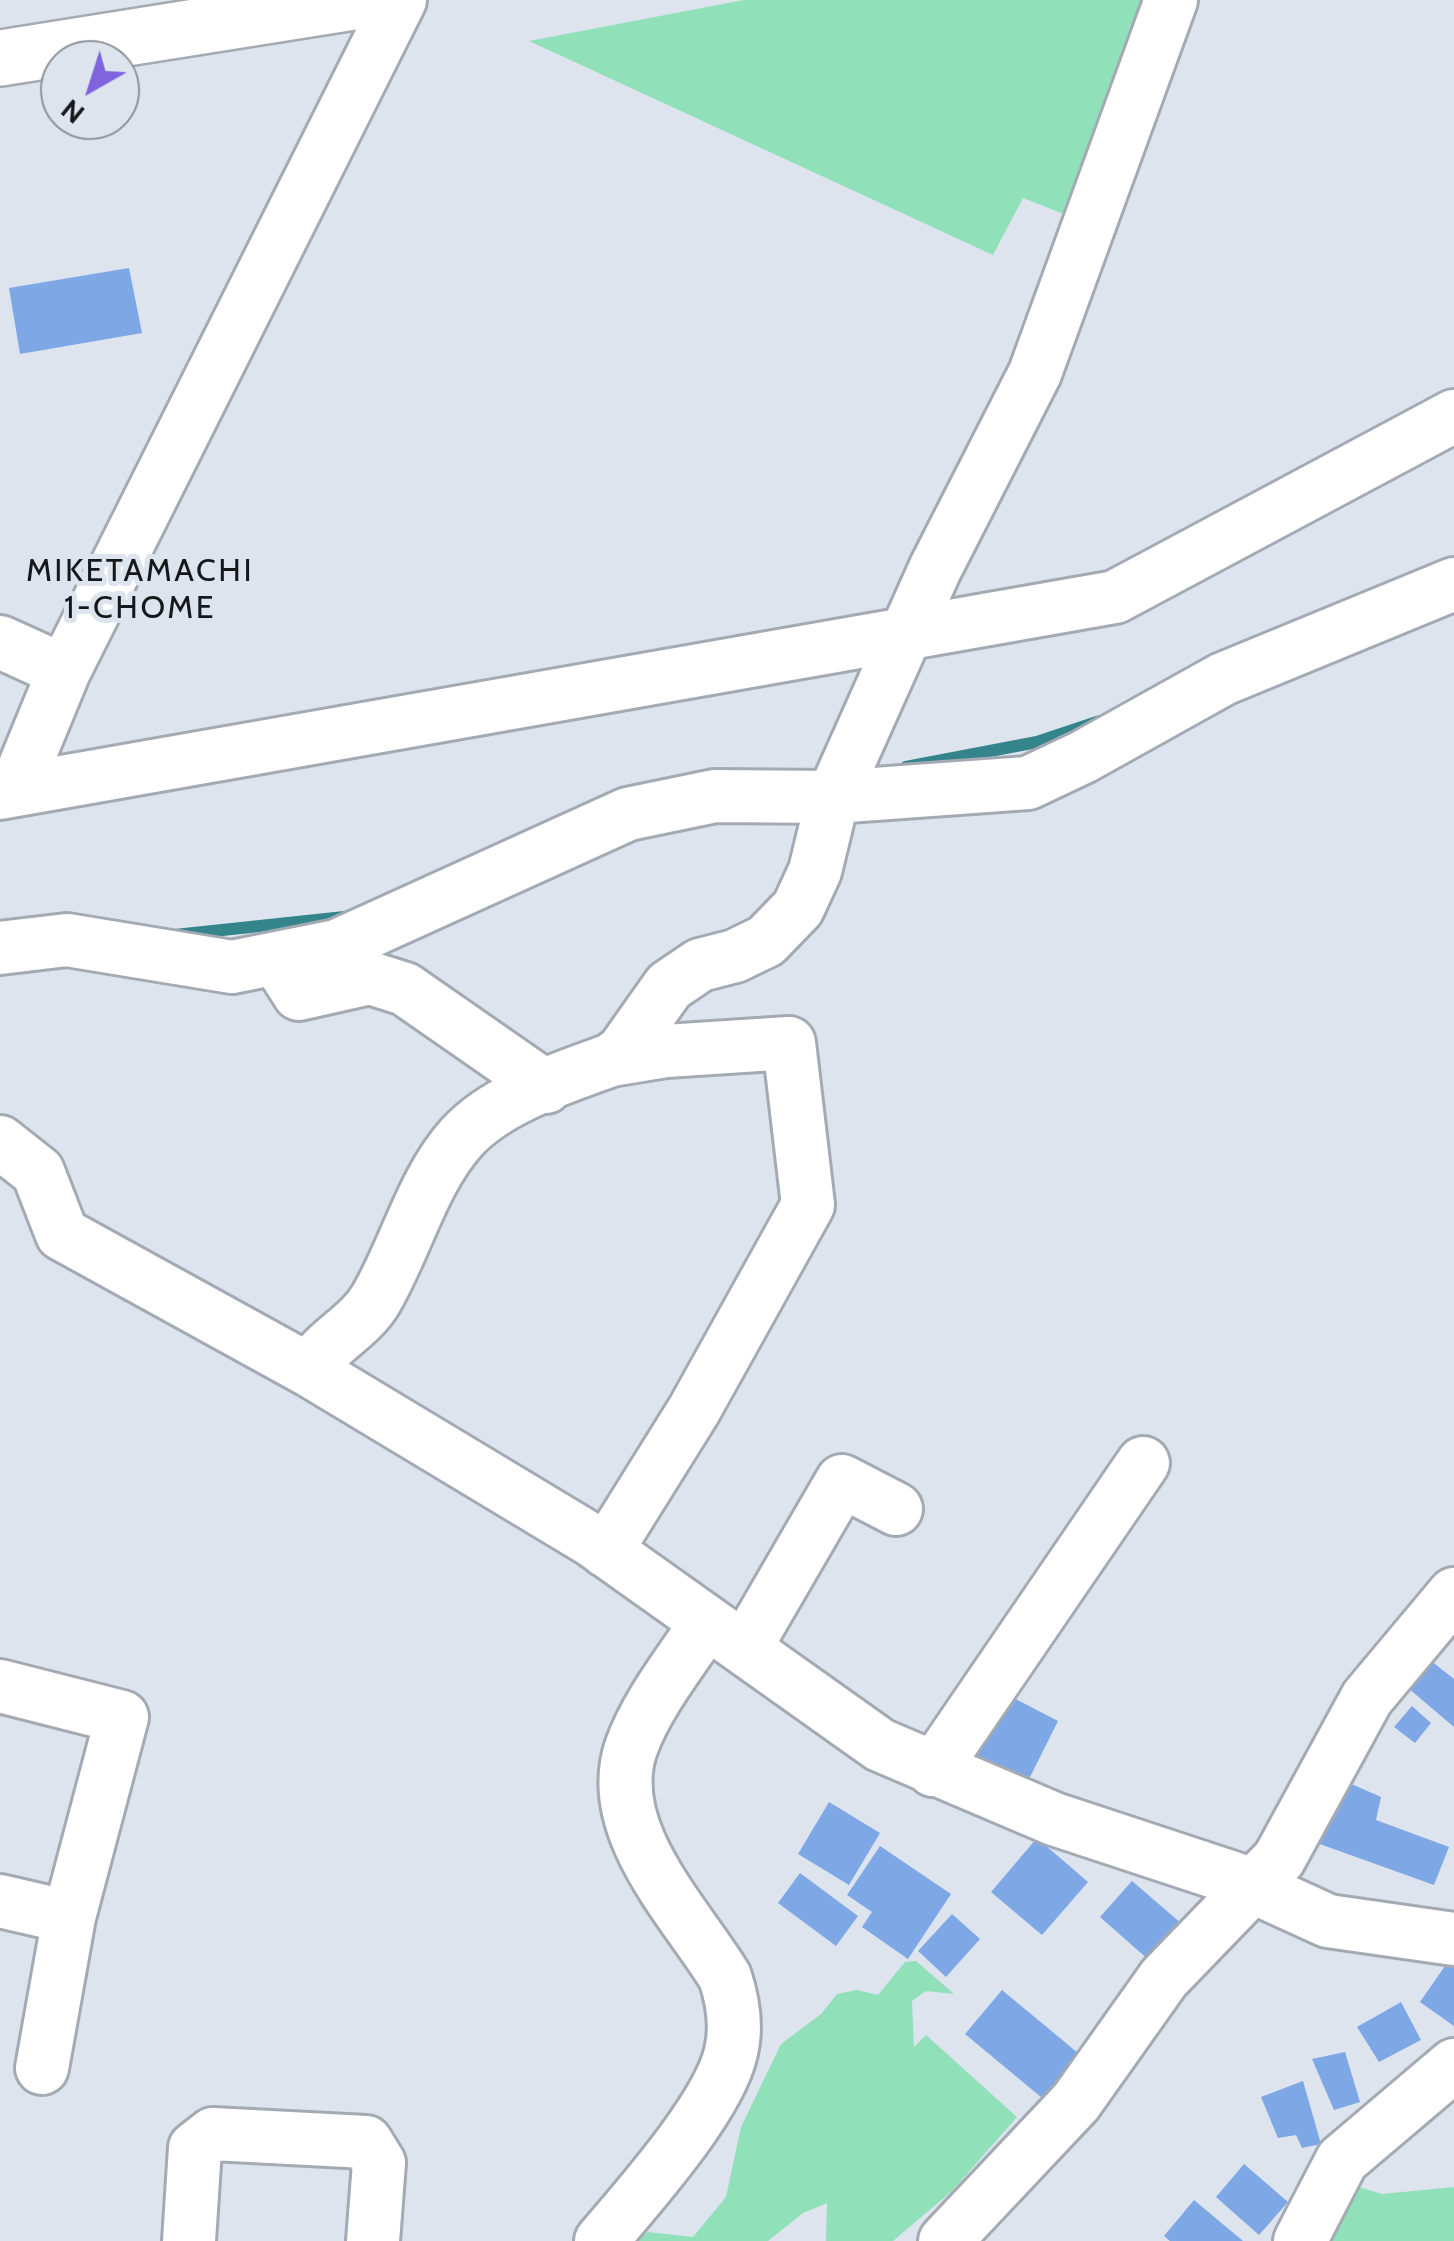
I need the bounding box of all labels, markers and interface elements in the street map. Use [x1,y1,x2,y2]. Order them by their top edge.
north arrow [40,40,140,140]
text: N [54,92,91,131]
district label: MIKETAMACHI 1-CHOME [26,553,254,628]

